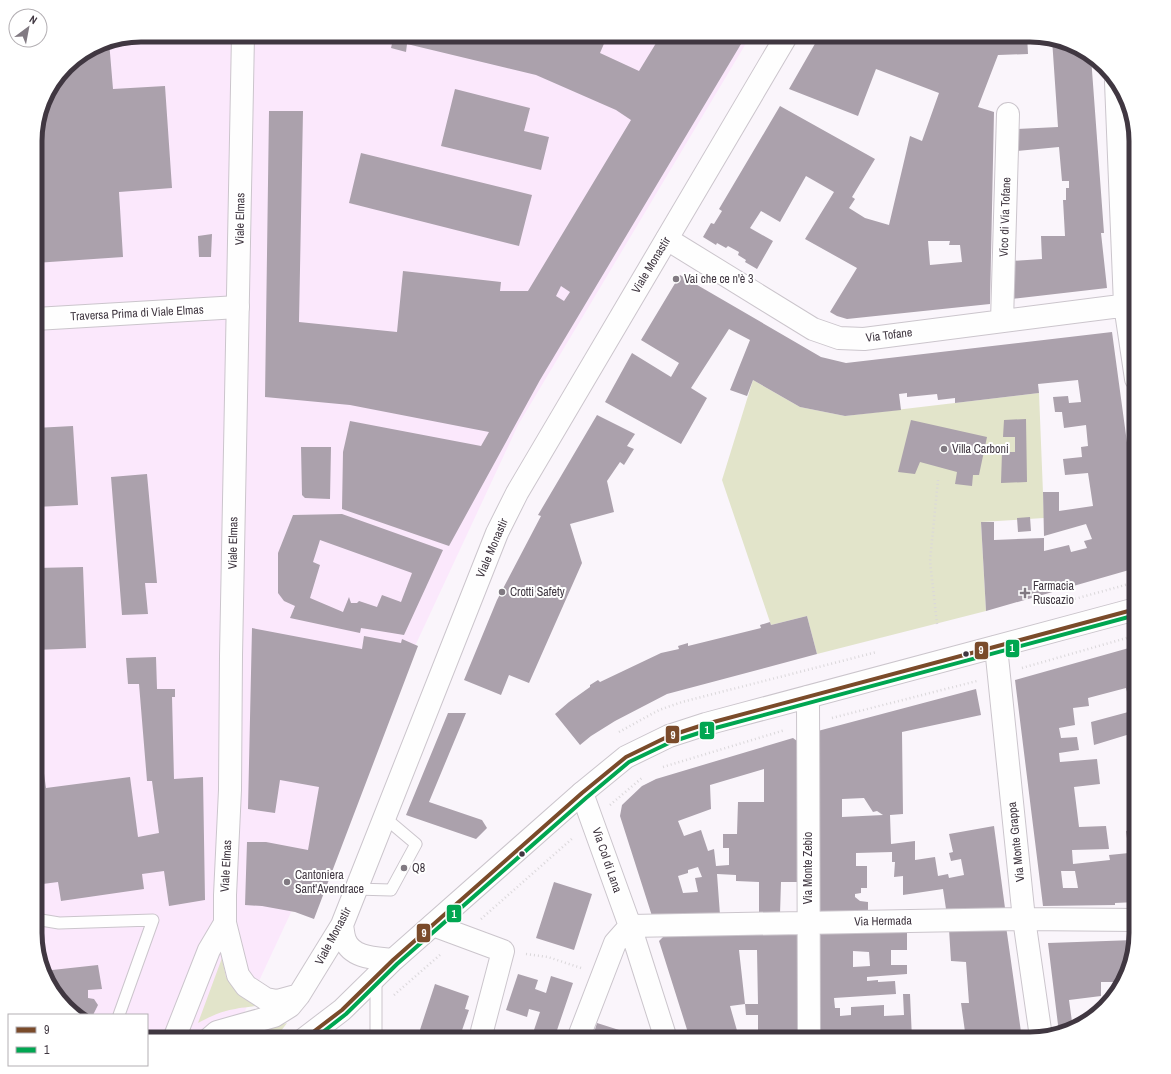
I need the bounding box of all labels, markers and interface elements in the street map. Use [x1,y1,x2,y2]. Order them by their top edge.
north arrow [8,8,48,48]
text: N [27,12,40,27]
street label: Vico di Via Tofane [996,177,1014,257]
street label: Viale Elmas [232,193,248,245]
street label: Viale Monastir [628,233,675,296]
place label: Vai che ce n'è 3 [684,271,754,287]
marker: Vai che ce n'è 3 [671,274,681,284]
street label: Traversa Prima di Viale Elmas [70,302,204,324]
street label: Via Tofane [865,324,913,346]
place label: Villa Carboni [952,441,1009,457]
marker: Villa Carboni [939,444,949,454]
street label: Viale Monastir [472,515,512,580]
street label: Viale Elmas [225,517,241,569]
place label: Farmacia Ruscazio [1033,578,1075,608]
place label: Crotti Safety [510,584,565,600]
marker: Crotti Safety [497,587,507,597]
marker: Farmacia Ruscazio [1020,588,1030,598]
line badge: 1 [1005,639,1020,658]
line badge: 9 [974,641,989,660]
text: 1 [1009,641,1015,655]
text: 9 [978,643,984,657]
unlabelled marker [961,649,971,659]
line badge: 1 [699,721,715,740]
text: 1 [704,723,710,737]
line badge: 9 [665,725,680,744]
text: 9 [670,728,676,742]
street label: Via Monte Grappa [1004,801,1028,883]
street label: Via Col di Lana [588,825,626,895]
street label: Via Monte Zebio [800,832,816,904]
street label: Viale Elmas [217,839,235,893]
unlabelled marker [517,849,527,859]
place label: Q8 [412,860,425,876]
marker: Q8 [399,863,409,873]
place label: Cantoniera Sant'Avendrace [295,867,364,897]
marker: Cantoniera Sant'Avendrace [282,877,292,887]
street label: Viale Monastir [311,904,355,968]
line badge: 1 [446,904,462,923]
text: 1 [451,907,457,921]
street label: Via Hermada [854,912,913,930]
line badge: 9 [416,923,431,943]
text: 9 [421,926,427,940]
legend [8,1014,148,1066]
text: 9 [44,1022,49,1038]
text: 1 [44,1042,50,1058]

